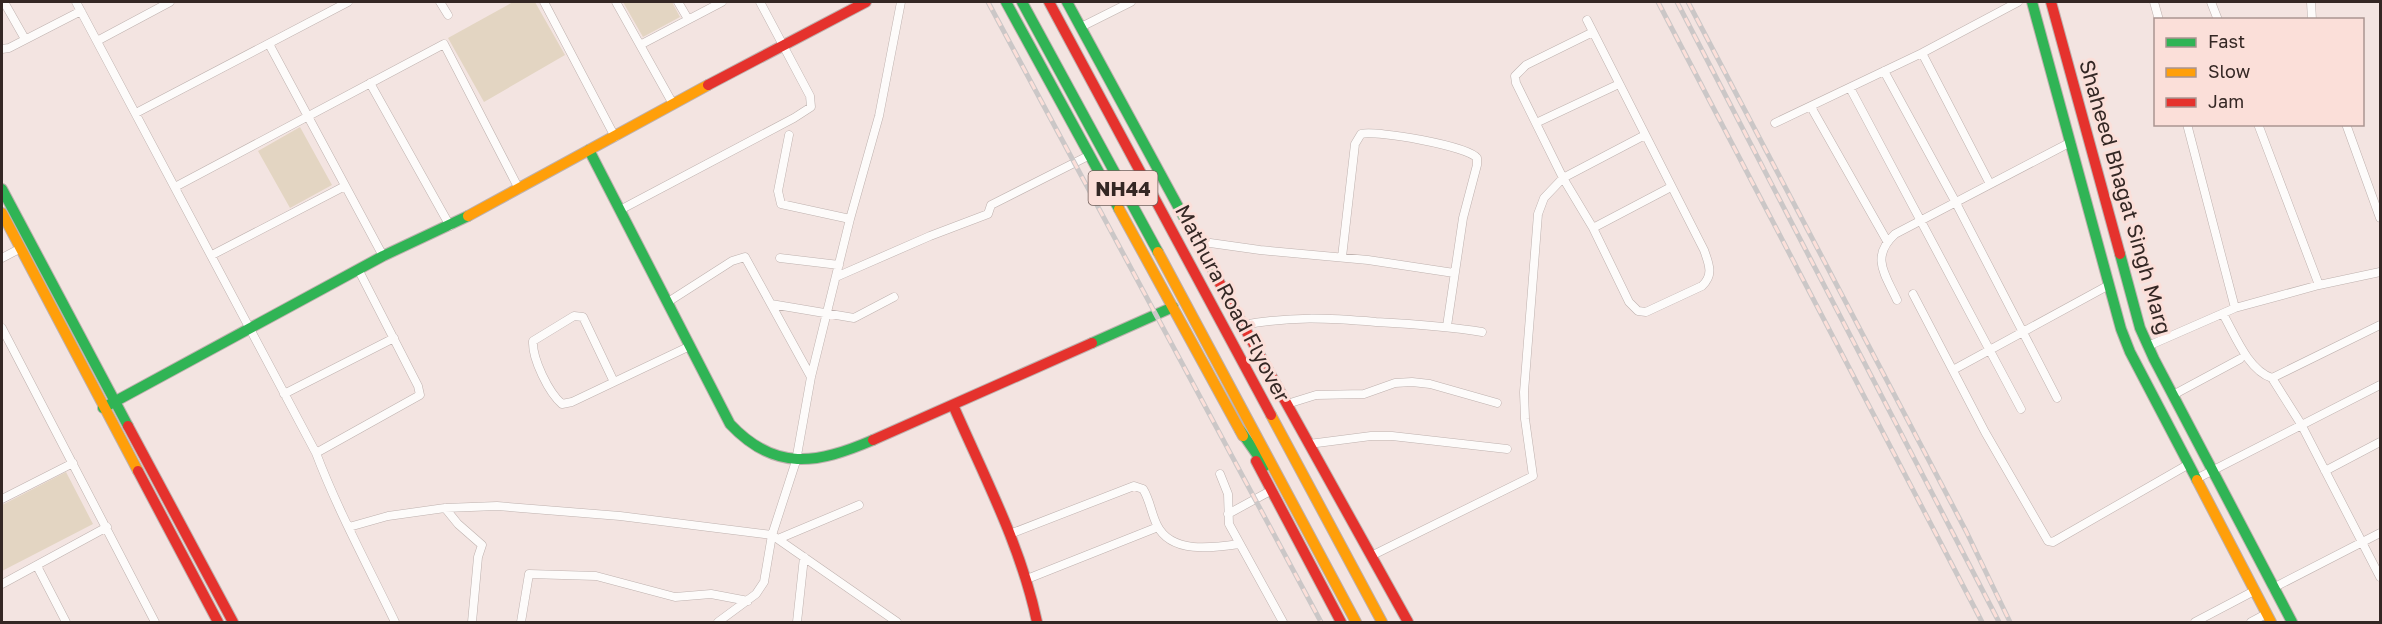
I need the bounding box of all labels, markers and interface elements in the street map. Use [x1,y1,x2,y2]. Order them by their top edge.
legend [2154,18,2364,126]
text: Fast [2208,30,2245,52]
street label: Shaheed Bhagat Singh Marg [2074,57,2178,337]
text: Slow [2208,60,2251,82]
text: Jam [2208,90,2244,112]
road number: NH44 [1088,171,1158,205]
street label: Mathura Road Flyover [1170,200,1296,406]

